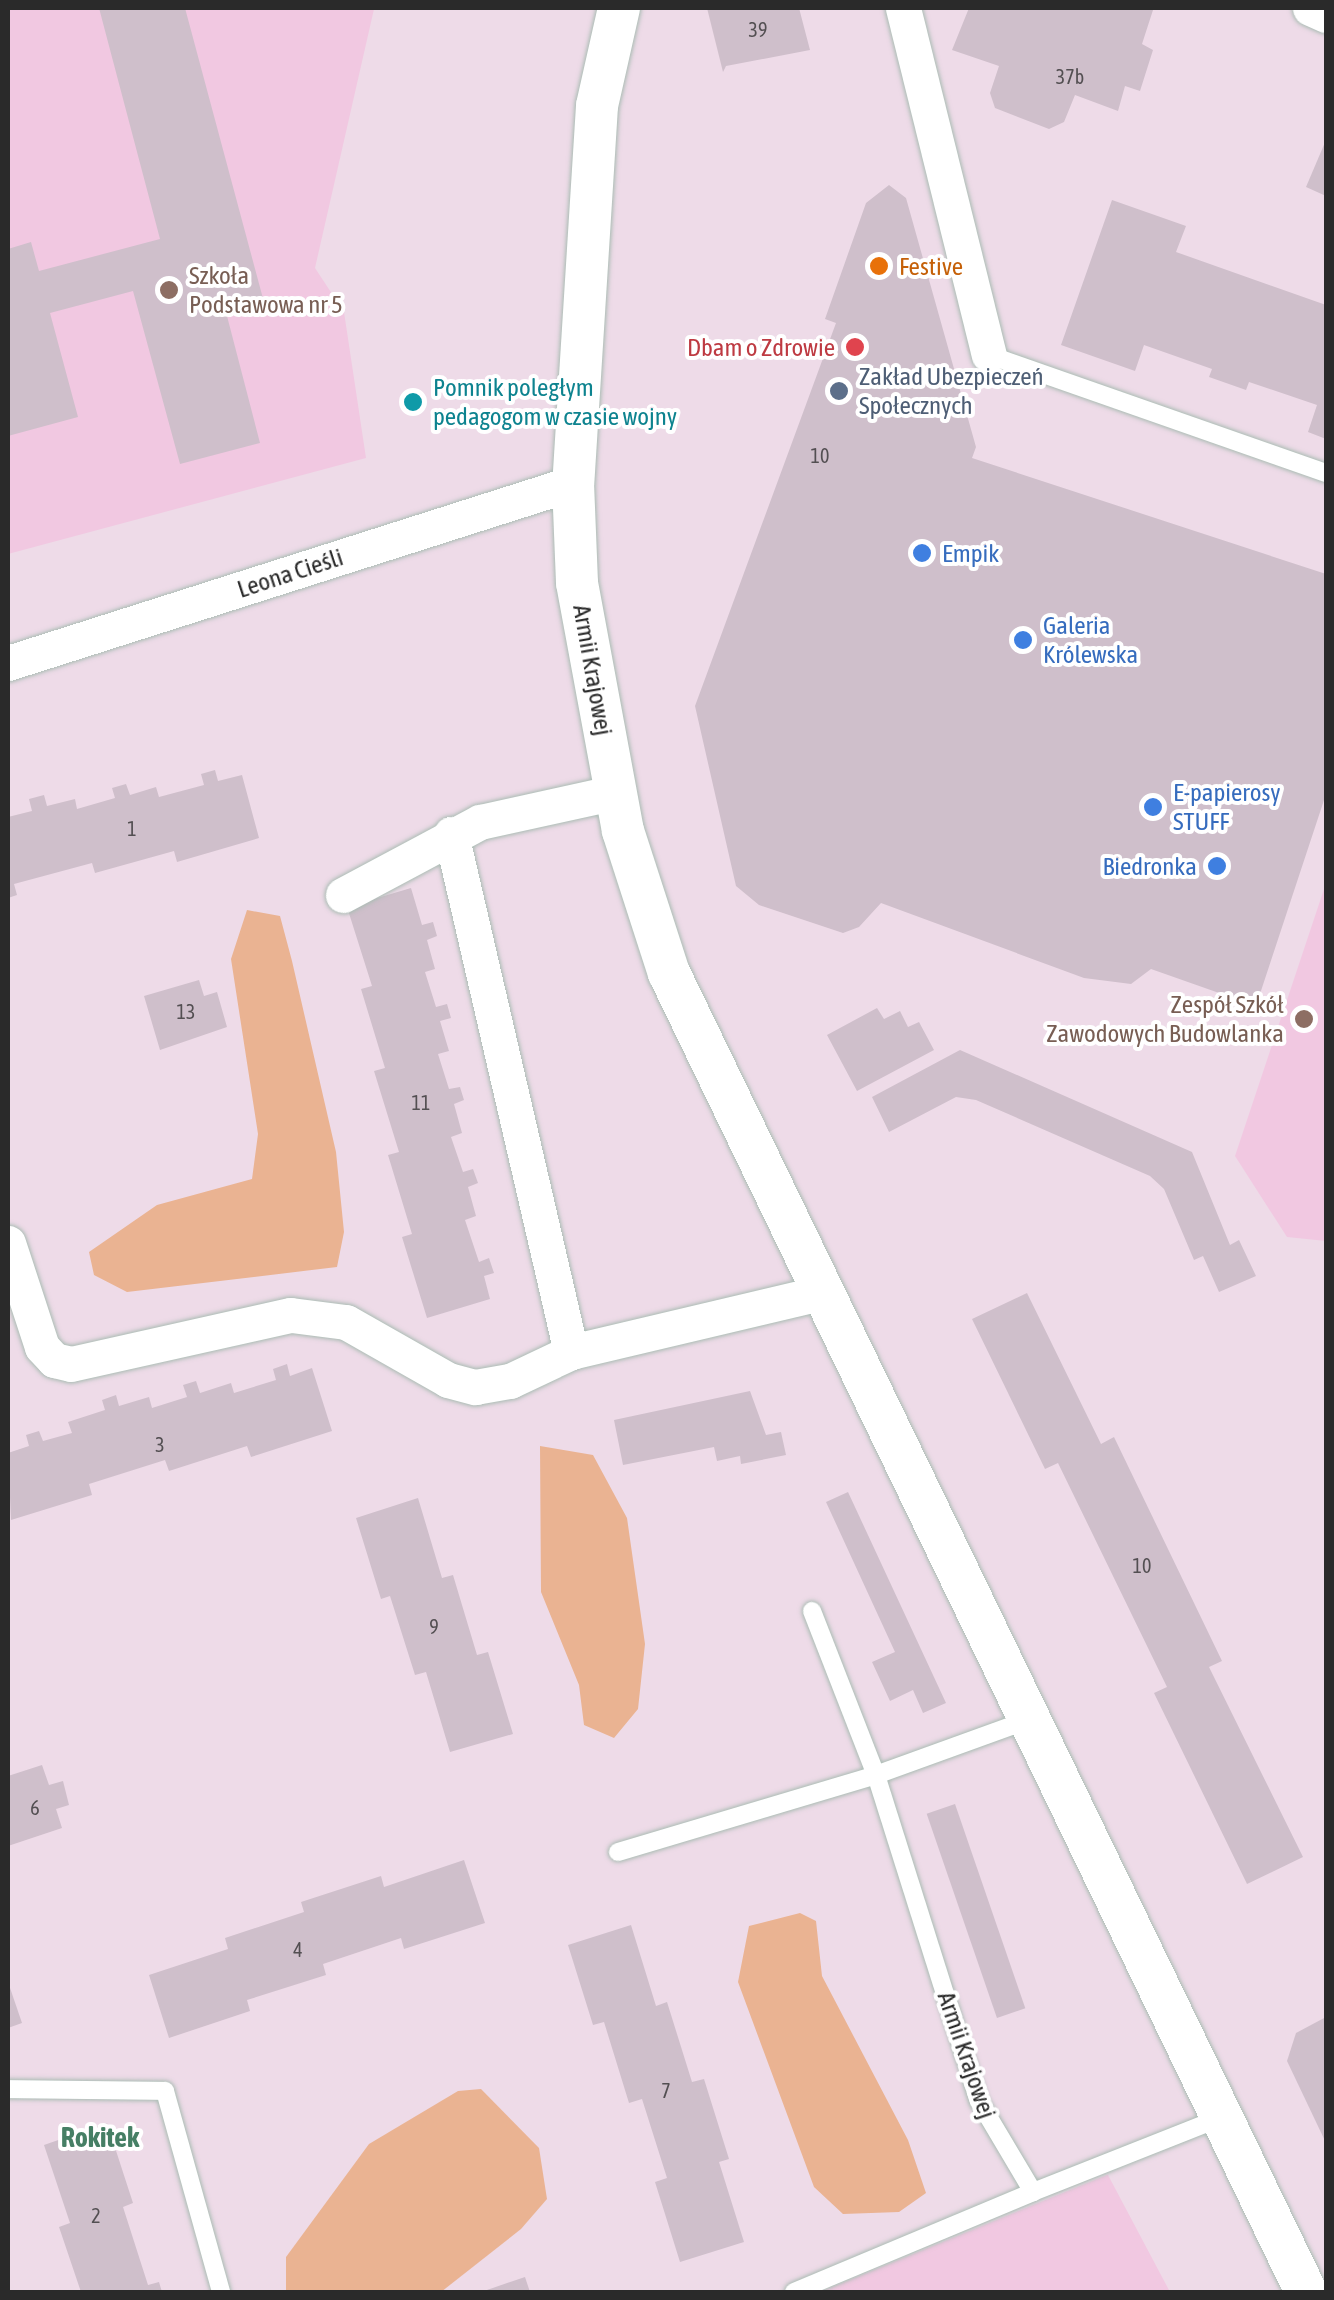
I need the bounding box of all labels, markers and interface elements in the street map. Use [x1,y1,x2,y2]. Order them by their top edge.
house number: 39 [749,17,767,41]
house number: 37b [1056,64,1084,88]
place label: Festive [899,251,963,281]
marker: Festive [868,255,890,277]
place label: Szkoła Podstawowa nr 5 [189,261,343,320]
marker: Szkoła Podstawowa nr 5 [158,279,180,301]
place label: Dbam o Zdrowie [687,332,835,362]
marker: Dbam o Zdrowie [844,336,866,358]
place label: Zakład Ubezpieczeń Społecznych [859,362,1044,421]
place label: Pomnik poległym pedagogom w czasie wojny [433,373,677,432]
marker: Zakład Ubezpieczeń Społecznych [828,380,850,402]
marker: Pomnik poległym pedagogom w czasie wojny [402,391,424,413]
house number: 10 [811,443,829,467]
place label: Empik [942,538,999,568]
street label: Leona Cieśli [233,542,347,604]
marker: Empik [911,542,933,564]
street label: Armii Krajowej [567,602,619,738]
place label: Galeria Królewska [1043,611,1138,670]
marker: Galeria Królewska [1012,629,1034,651]
place label: E-papierosy STUFF [1173,778,1281,837]
marker: E-papierosy STUFF [1142,796,1164,818]
house number: 1 [127,816,137,840]
place label: Biedronka [1102,851,1197,881]
marker: Biedronka [1206,855,1228,877]
place label: Zespół Szkół Zawodowych Budowlanka [1046,990,1284,1049]
house number: 13 [177,999,195,1023]
marker: Zespół Szkół Zawodowych Budowlanka [1293,1008,1315,1030]
house number: 11 [412,1090,430,1114]
house number: 3 [155,1432,165,1456]
house number: 10 [1133,1553,1151,1577]
house number: 9 [429,1614,439,1638]
house number: 6 [30,1795,40,1819]
house number: 4 [293,1937,303,1961]
street label: Armii Krajowej [931,1988,1003,2122]
house number: 7 [661,2078,671,2102]
district label: Rokitek [61,2120,139,2154]
house number: 2 [91,2203,101,2227]

